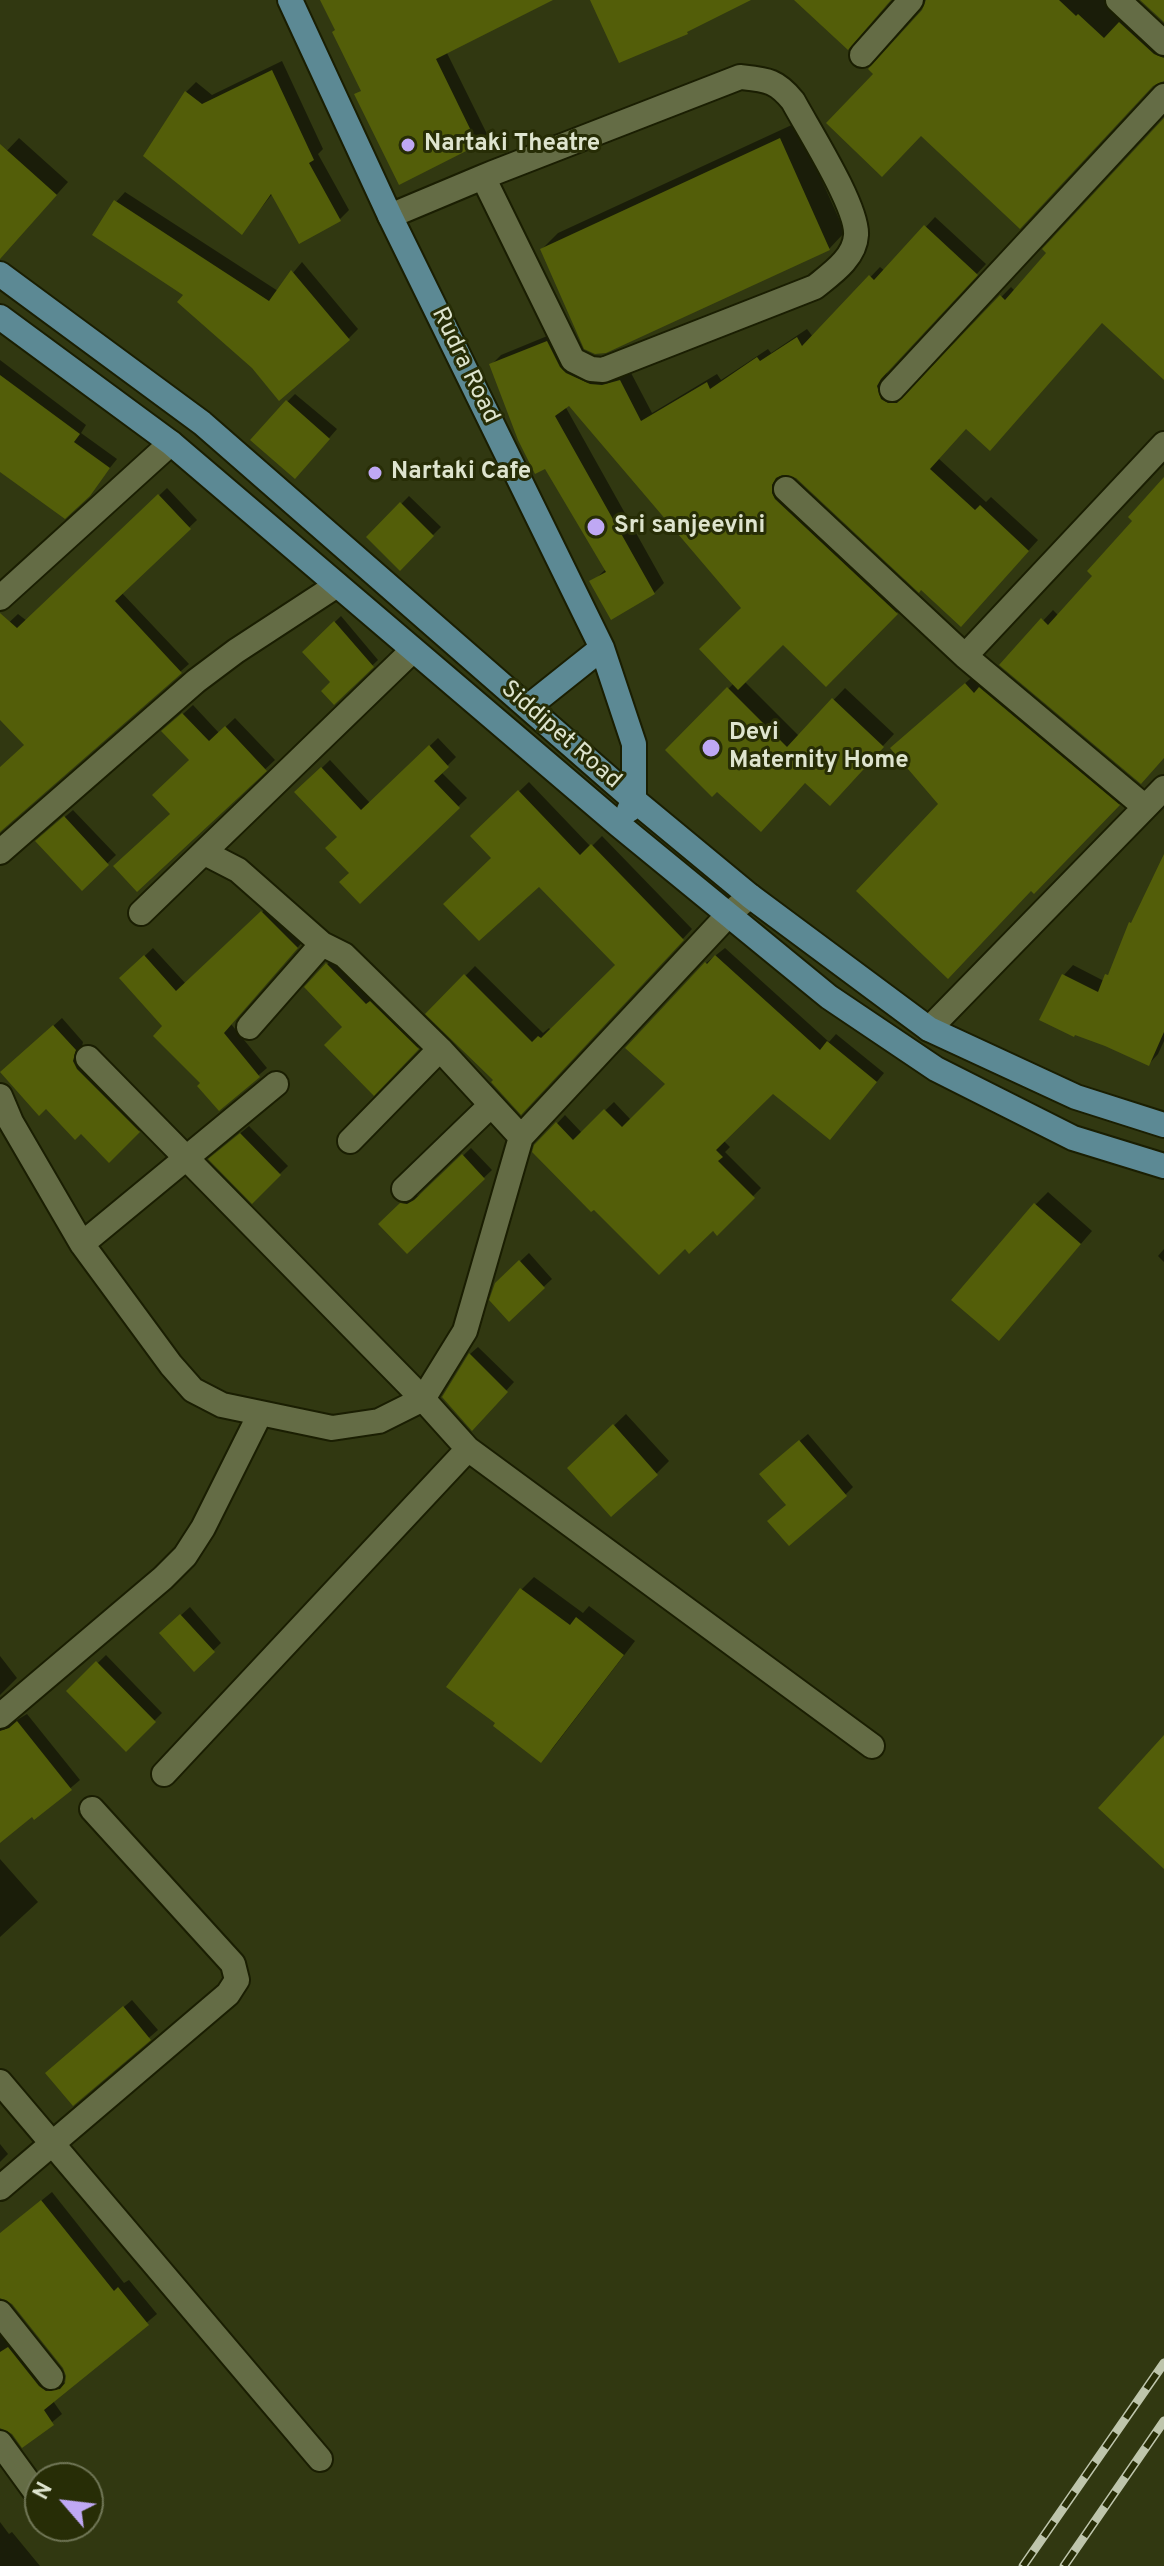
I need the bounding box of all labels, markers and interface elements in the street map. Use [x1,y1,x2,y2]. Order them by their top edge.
place label: Nartaki Theatre [424,131,600,159]
marker: Nartaki Theatre [399,136,417,154]
street label: Rudra Road [424,303,504,429]
place label: Nartaki Cafe [391,459,531,487]
marker: Nartaki Cafe [366,464,384,482]
place label: Sri sanjeevini [614,513,765,541]
marker: Sri sanjeevini [585,516,607,538]
street label: Siddipet Road [494,676,626,796]
place label: Devi Maternity Home [729,720,909,776]
marker: Devi Maternity Home [700,737,722,759]
north arrow [24,2462,104,2542]
text: N [29,2478,60,2505]

